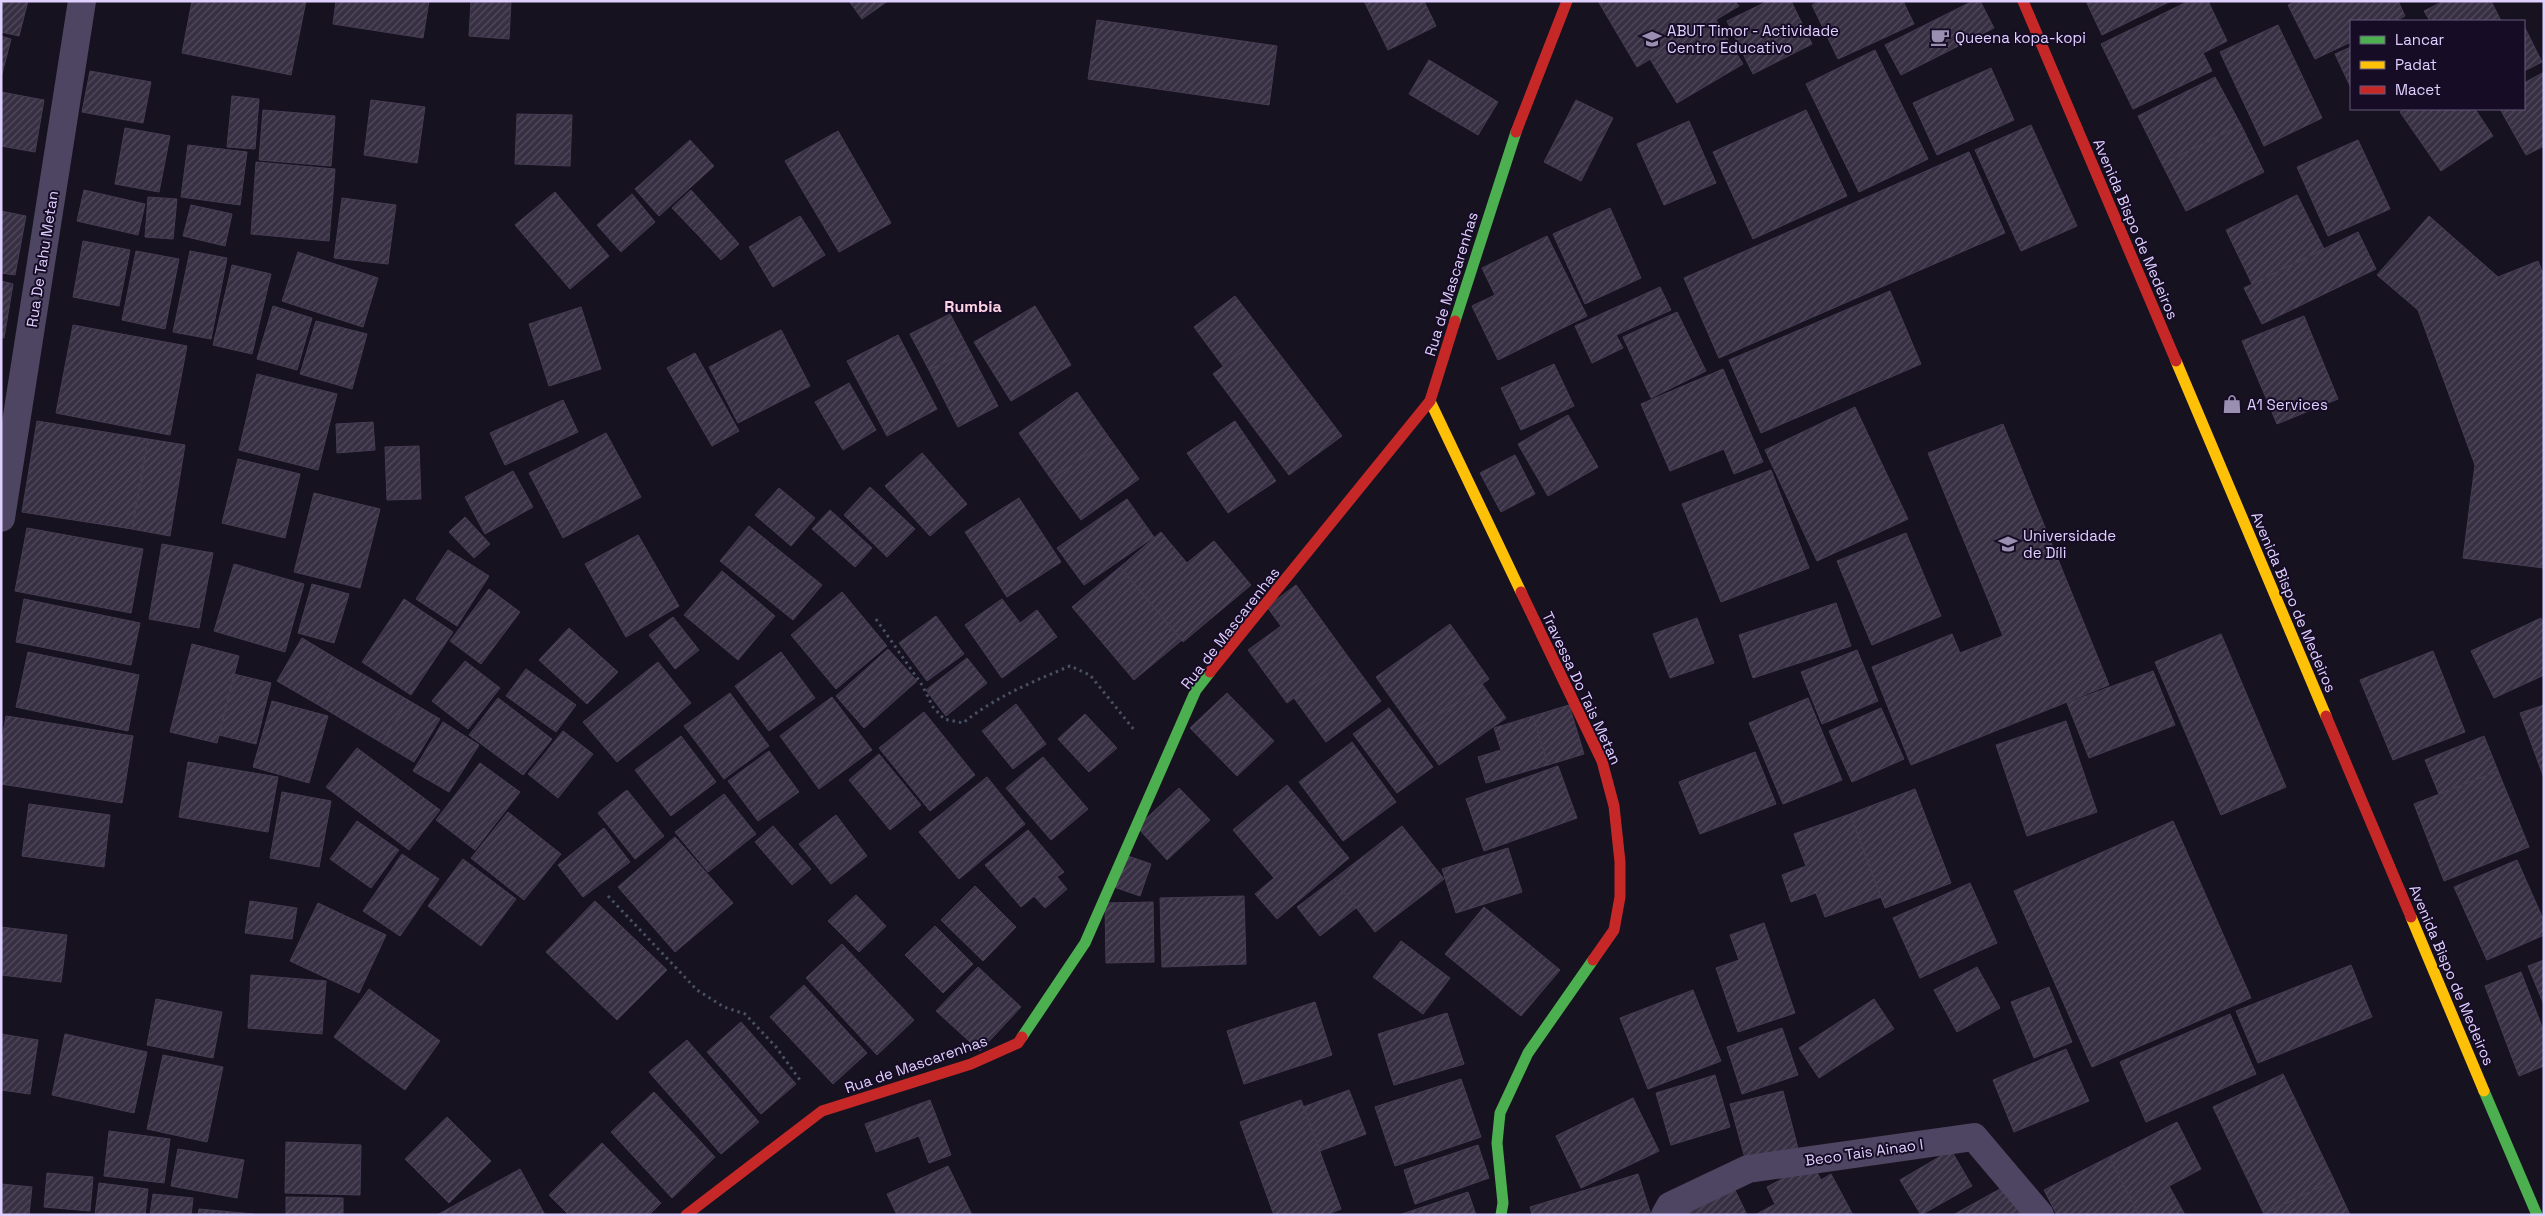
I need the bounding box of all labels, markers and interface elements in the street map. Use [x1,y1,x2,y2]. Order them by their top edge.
legend [2350,20,2525,110]
place label: ABUT Timor - Actividade Centro Educativo [1667,21,1839,57]
cafe icon: Queena kopa-kopi [1929,26,1951,48]
school or university icon: ABUT Timor - Actividade Centro Educativo [1641,28,1663,50]
place label: Queena kopa-kopi [1955,28,2086,47]
text: Lancar [2395,30,2445,49]
text: Padat [2395,55,2437,74]
text: Macet [2395,80,2441,99]
street label: Avenida Bispo de Medeiros [2089,136,2183,322]
street label: Rua De Tahu Metan [22,189,62,329]
street label: Rua de Mascarenhas [1420,210,1482,358]
district label: Rumbia [944,296,1002,317]
shop icon: A1 Services [2221,393,2243,415]
place label: A1 Services [2247,395,2328,414]
street label: Avenida Bispo de Medeiros [2247,509,2341,695]
place label: Universidade de Díli [2023,526,2116,562]
school or university icon: Universidade de Díli [1997,533,2019,555]
street label: Rua de Mascarenhas [1176,563,1284,693]
street label: Travessa Do Tais Metan [1538,608,1626,768]
street label: Avenida Bispo de Medeiros [2405,882,2499,1068]
street label: Rua de Mascarenhas [842,1031,990,1097]
street label: Beco Tais Ainao I [1804,1134,1924,1170]

